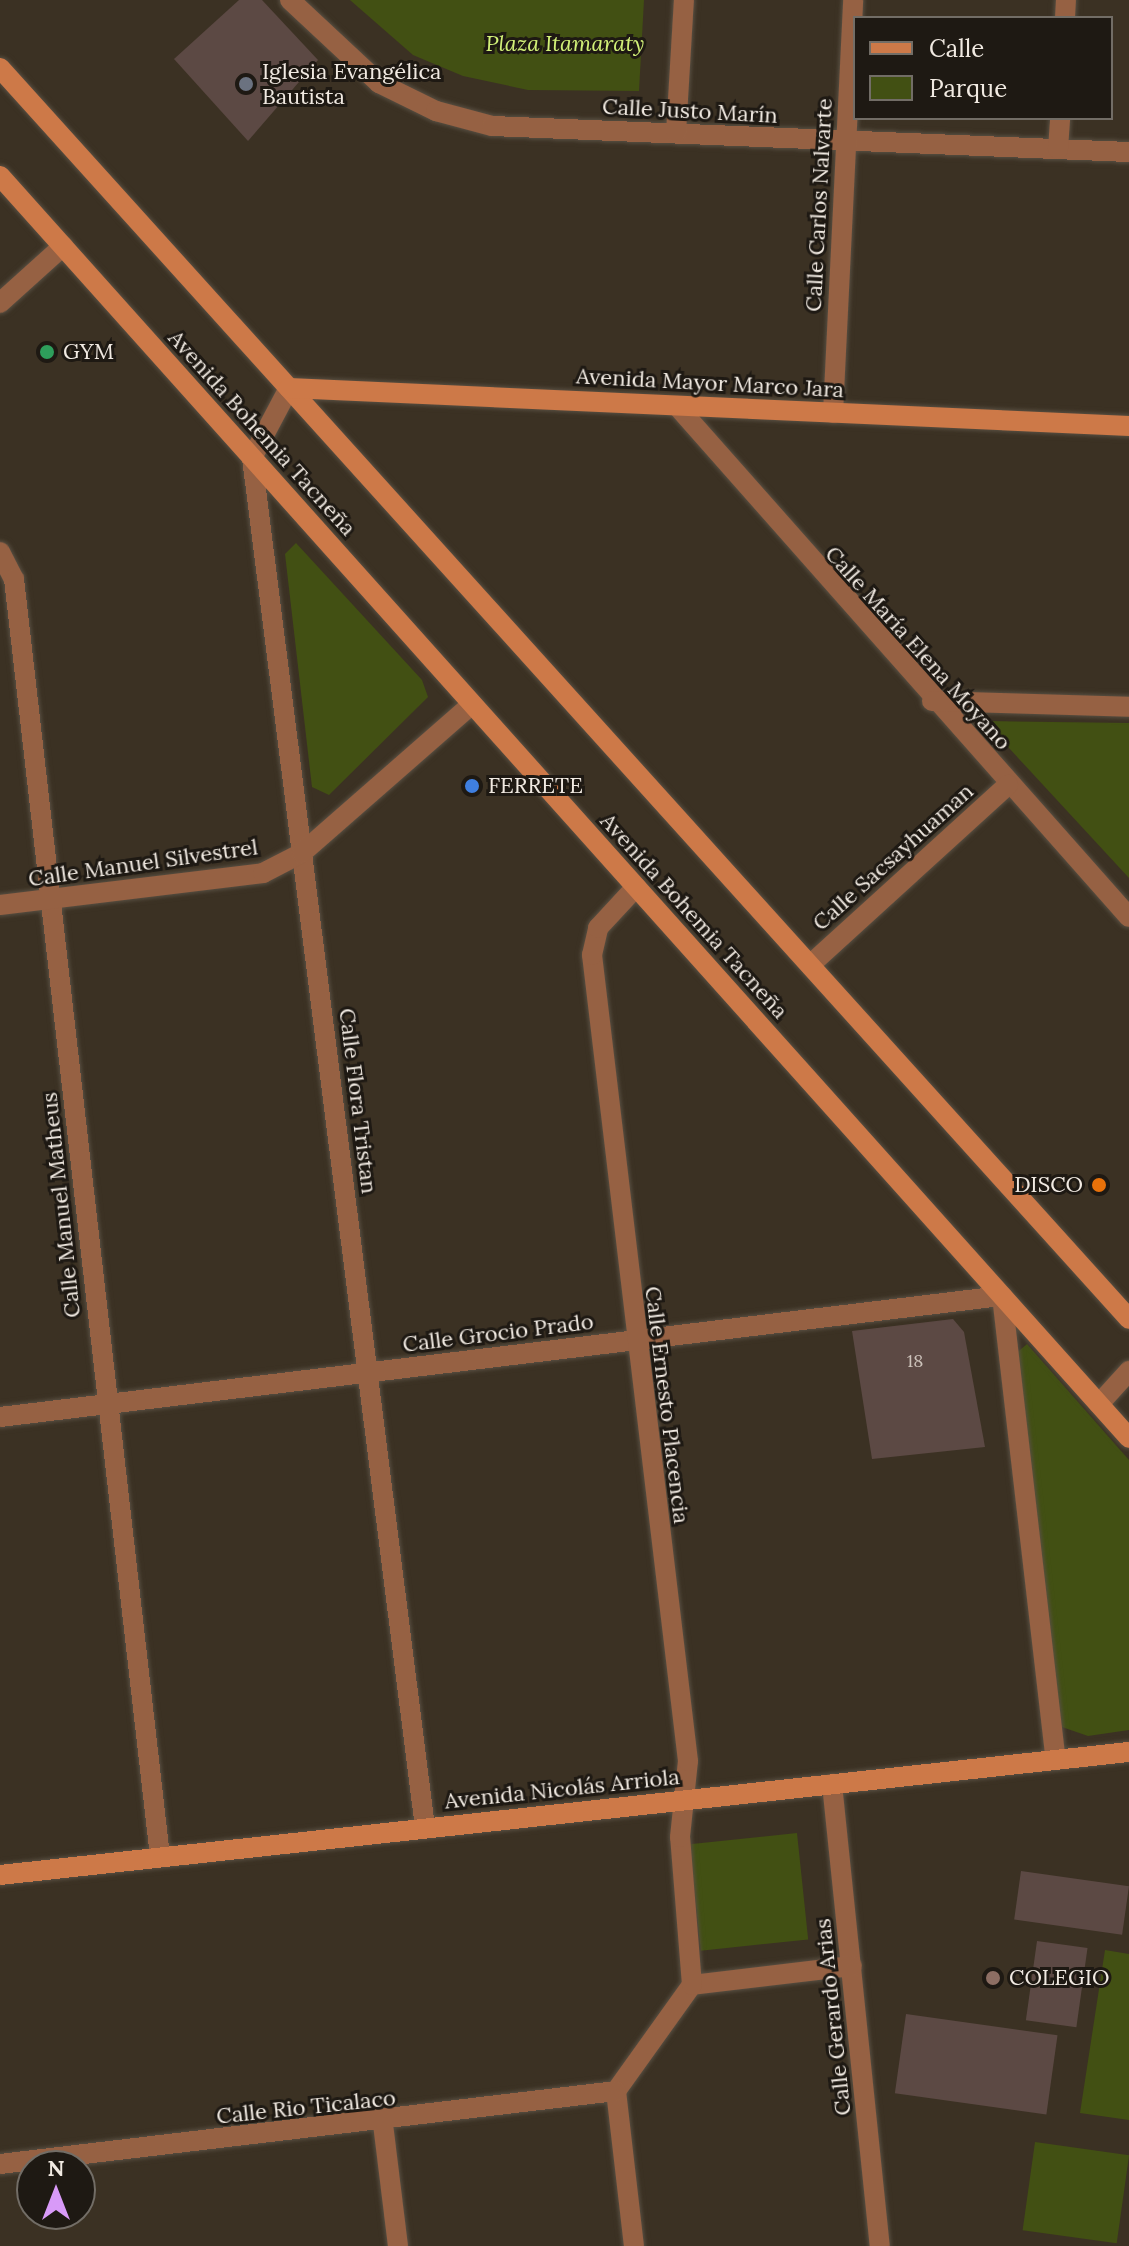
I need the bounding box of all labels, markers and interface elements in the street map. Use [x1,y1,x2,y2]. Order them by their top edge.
legend [853,16,1113,120]
park label: Plaza Itamaraty [485,31,645,57]
text: Calle [929,33,984,64]
place label: Iglesia Evangélica Bautista [262,58,441,110]
text: Parque [929,73,1007,104]
marker: Iglesia Evangélica Bautista [237,75,255,93]
street label: Calle Justo Marín [602,93,778,129]
street label: Calle Carlos Nalvarte [800,98,838,312]
street label: Avenida Bohemia Tacneña [163,325,361,541]
place label: GYM [63,339,114,365]
marker: GYM [38,343,56,361]
street label: Avenida Mayor Marco Jara [575,363,845,403]
street label: Calle María Elena Moyano [820,541,1016,755]
place label: FERRETE [488,773,583,799]
marker: FERRETE [463,777,481,795]
street label: Calle Sacsayhuaman [807,778,979,936]
street label: Avenida Bohemia Tacneña [595,808,793,1024]
street label: Calle Manuel Silvestrel [27,834,259,892]
street label: Calle Flora Tristan [334,1007,382,1195]
street label: Calle Manuel Matheus [36,1091,86,1319]
place label: DISCO [1014,1172,1083,1198]
marker: DISCO [1090,1176,1108,1194]
street label: Calle Ernesto Placencia [639,1285,695,1525]
street label: Calle Grocio Prado [401,1308,595,1358]
house number: 18 [907,1350,923,1372]
street label: Avenida Nicolás Arriola [443,1764,681,1814]
street label: Calle Gerardo Arias [810,1917,856,2117]
place label: COLEGIO [1009,1965,1109,1991]
marker: COLEGIO [984,1969,1002,1987]
street label: Calle Rio Ticalaco [215,2084,397,2130]
north arrow [16,2150,96,2230]
text: N [47,2154,65,2182]

